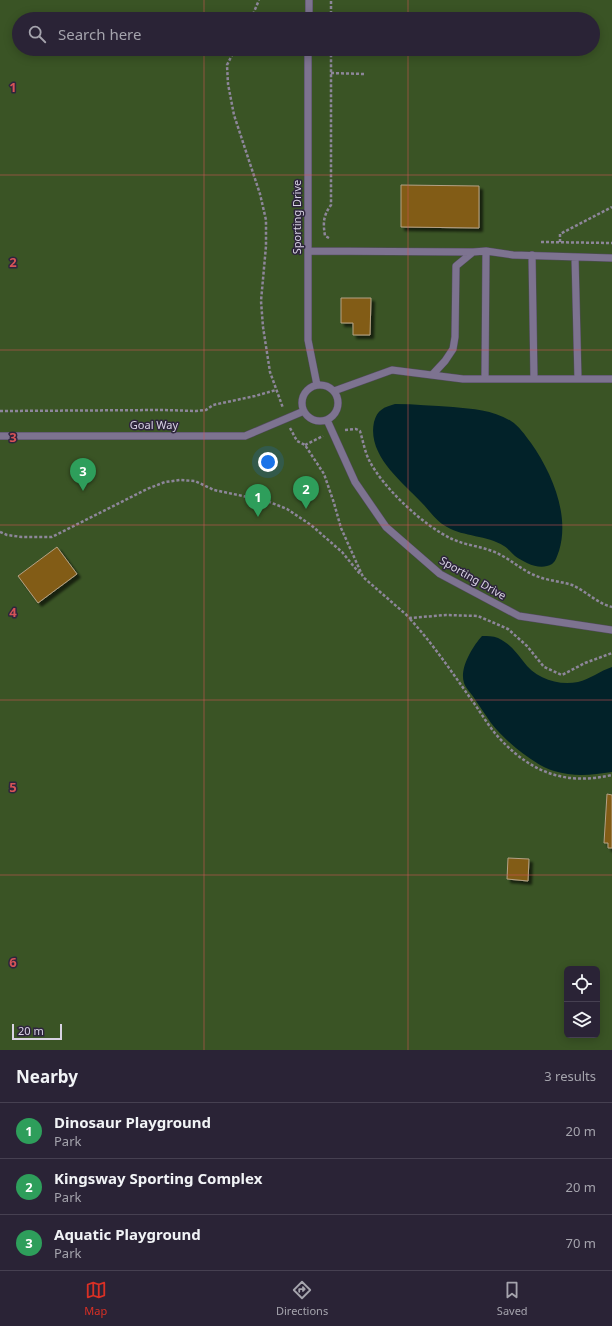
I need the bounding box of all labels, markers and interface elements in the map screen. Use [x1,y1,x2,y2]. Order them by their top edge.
search box [12,12,600,56]
icon: search [26,23,48,45]
text: Search here [58,24,141,44]
text: 1 [9,78,17,96]
street label: Sporting Drive [289,180,304,254]
text: 2 [9,253,17,271]
street label: Goal Way [130,417,179,432]
text: 3 [9,428,17,446]
your location [258,452,278,472]
pin: 3 [70,458,96,491]
pin: 2 [293,476,319,509]
pin: 1 [245,484,271,517]
street label: Sporting Drive [437,552,509,603]
text: 4 [9,603,17,621]
text: 5 [9,778,17,796]
text: 6 [9,953,17,971]
map controls [564,966,600,1038]
button: locate [564,966,600,1002]
button: layers [564,1002,600,1038]
scale bar [12,1022,62,1041]
text: 20 m [18,1023,44,1038]
text: Nearby [16,1065,78,1088]
text: 3 results [544,1067,596,1085]
text: Dinosaur Playground [54,1112,211,1132]
text: 1 [25,1122,33,1140]
text: 20 m [566,1122,596,1140]
text: Park [54,1132,81,1150]
text: Kingsway Sporting Complex [54,1168,262,1188]
text: 2 [25,1178,33,1196]
text: 20 m [566,1178,596,1196]
text: Park [54,1188,81,1206]
text: Aquatic Playground [54,1224,201,1244]
text: 3 [25,1234,33,1252]
text: 70 m [566,1234,596,1252]
text: Park [54,1244,81,1262]
tab: Map [84,1279,107,1318]
tab: Directions [276,1279,328,1318]
tab: Saved [497,1279,528,1318]

